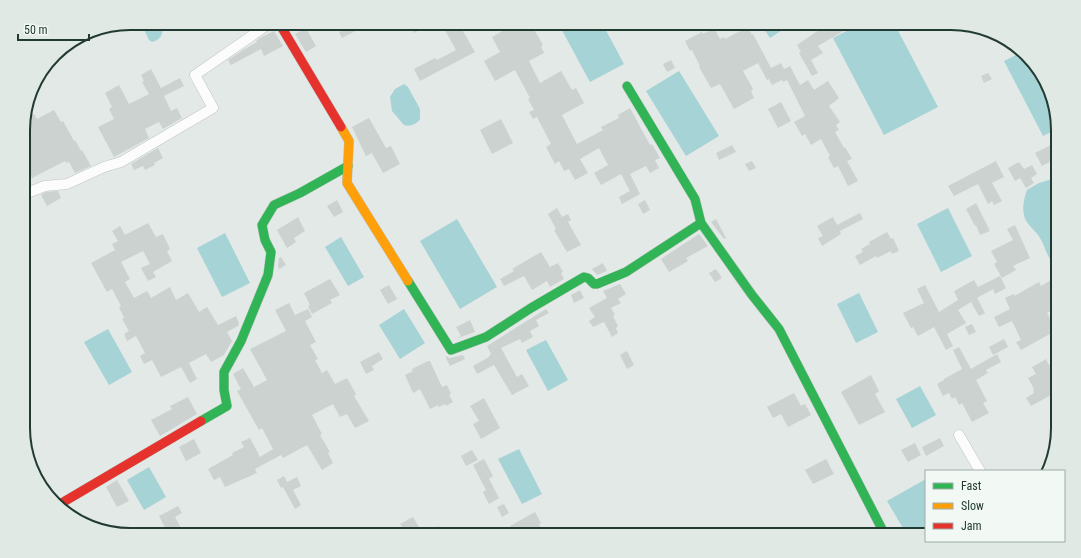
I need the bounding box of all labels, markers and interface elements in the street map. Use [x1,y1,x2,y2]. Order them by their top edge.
scale bar [18,16,89,42]
text: 50 m [24,23,48,37]
legend [925,470,1065,542]
text: Fast [961,479,982,493]
text: Slow [961,499,984,513]
text: Jam [961,519,982,533]

